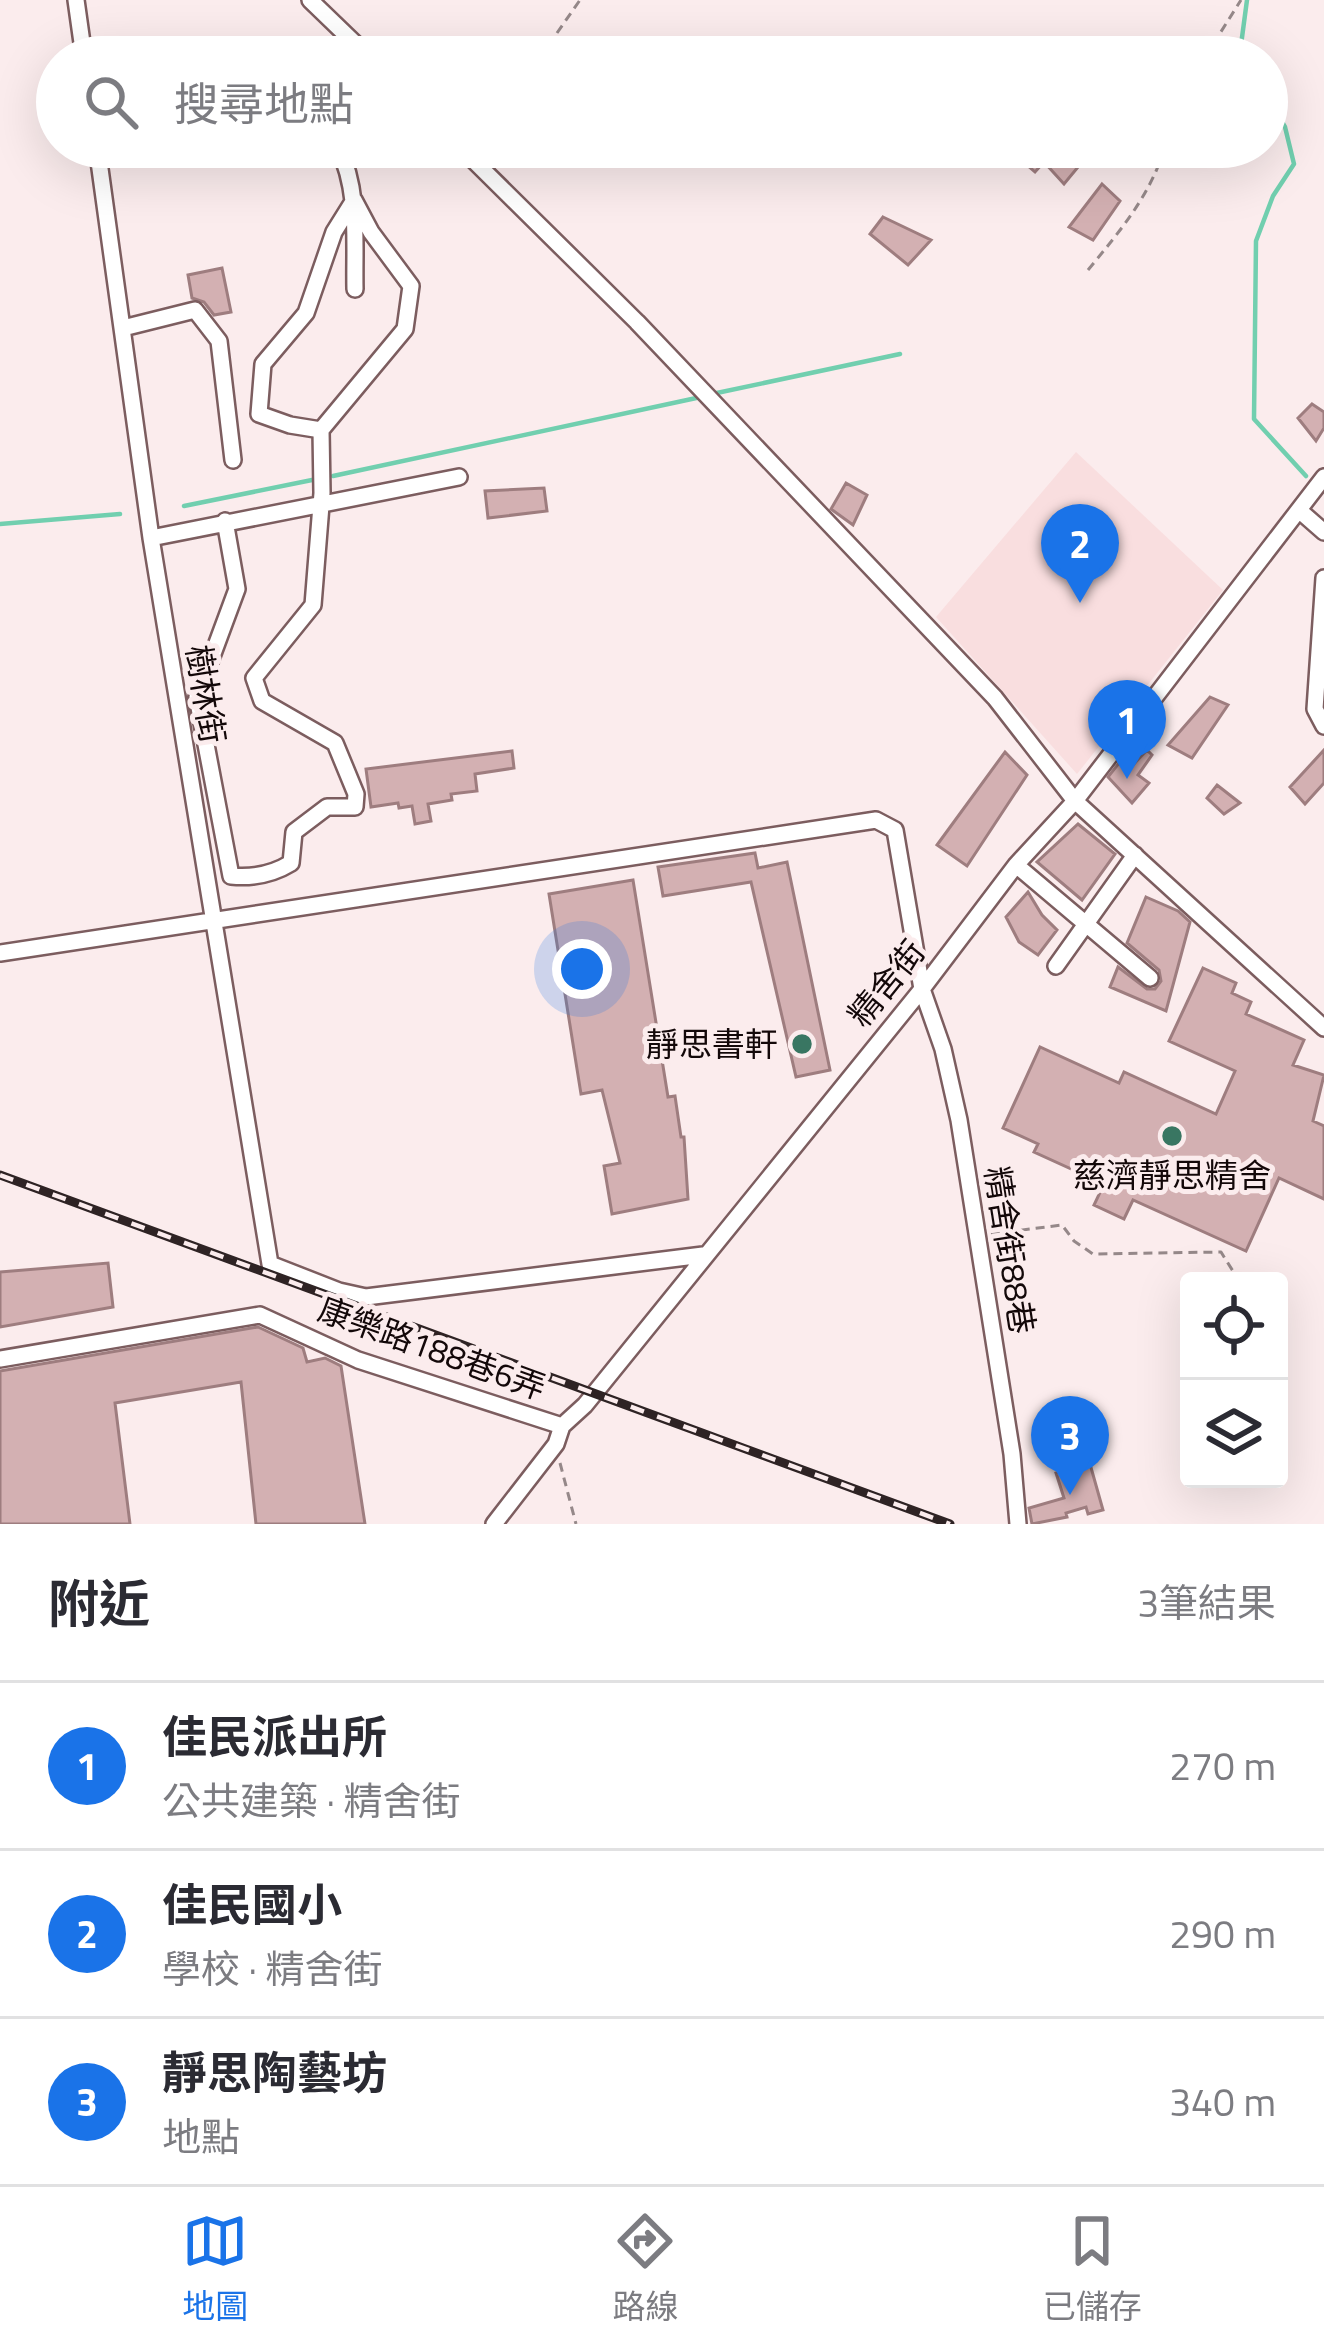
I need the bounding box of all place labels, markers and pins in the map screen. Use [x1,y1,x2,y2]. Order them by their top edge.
pin: 2 [1041,504,1119,603]
pin: 1 [1088,680,1166,779]
place label: 靜思書軒 [646,1019,778,1069]
marker: 靜思書軒 [789,1031,815,1057]
marker: 慈濟靜思精舍 [1159,1123,1185,1149]
place label: 慈濟靜思精舍 [1073,1150,1271,1200]
pin: 3 [1031,1396,1109,1495]

